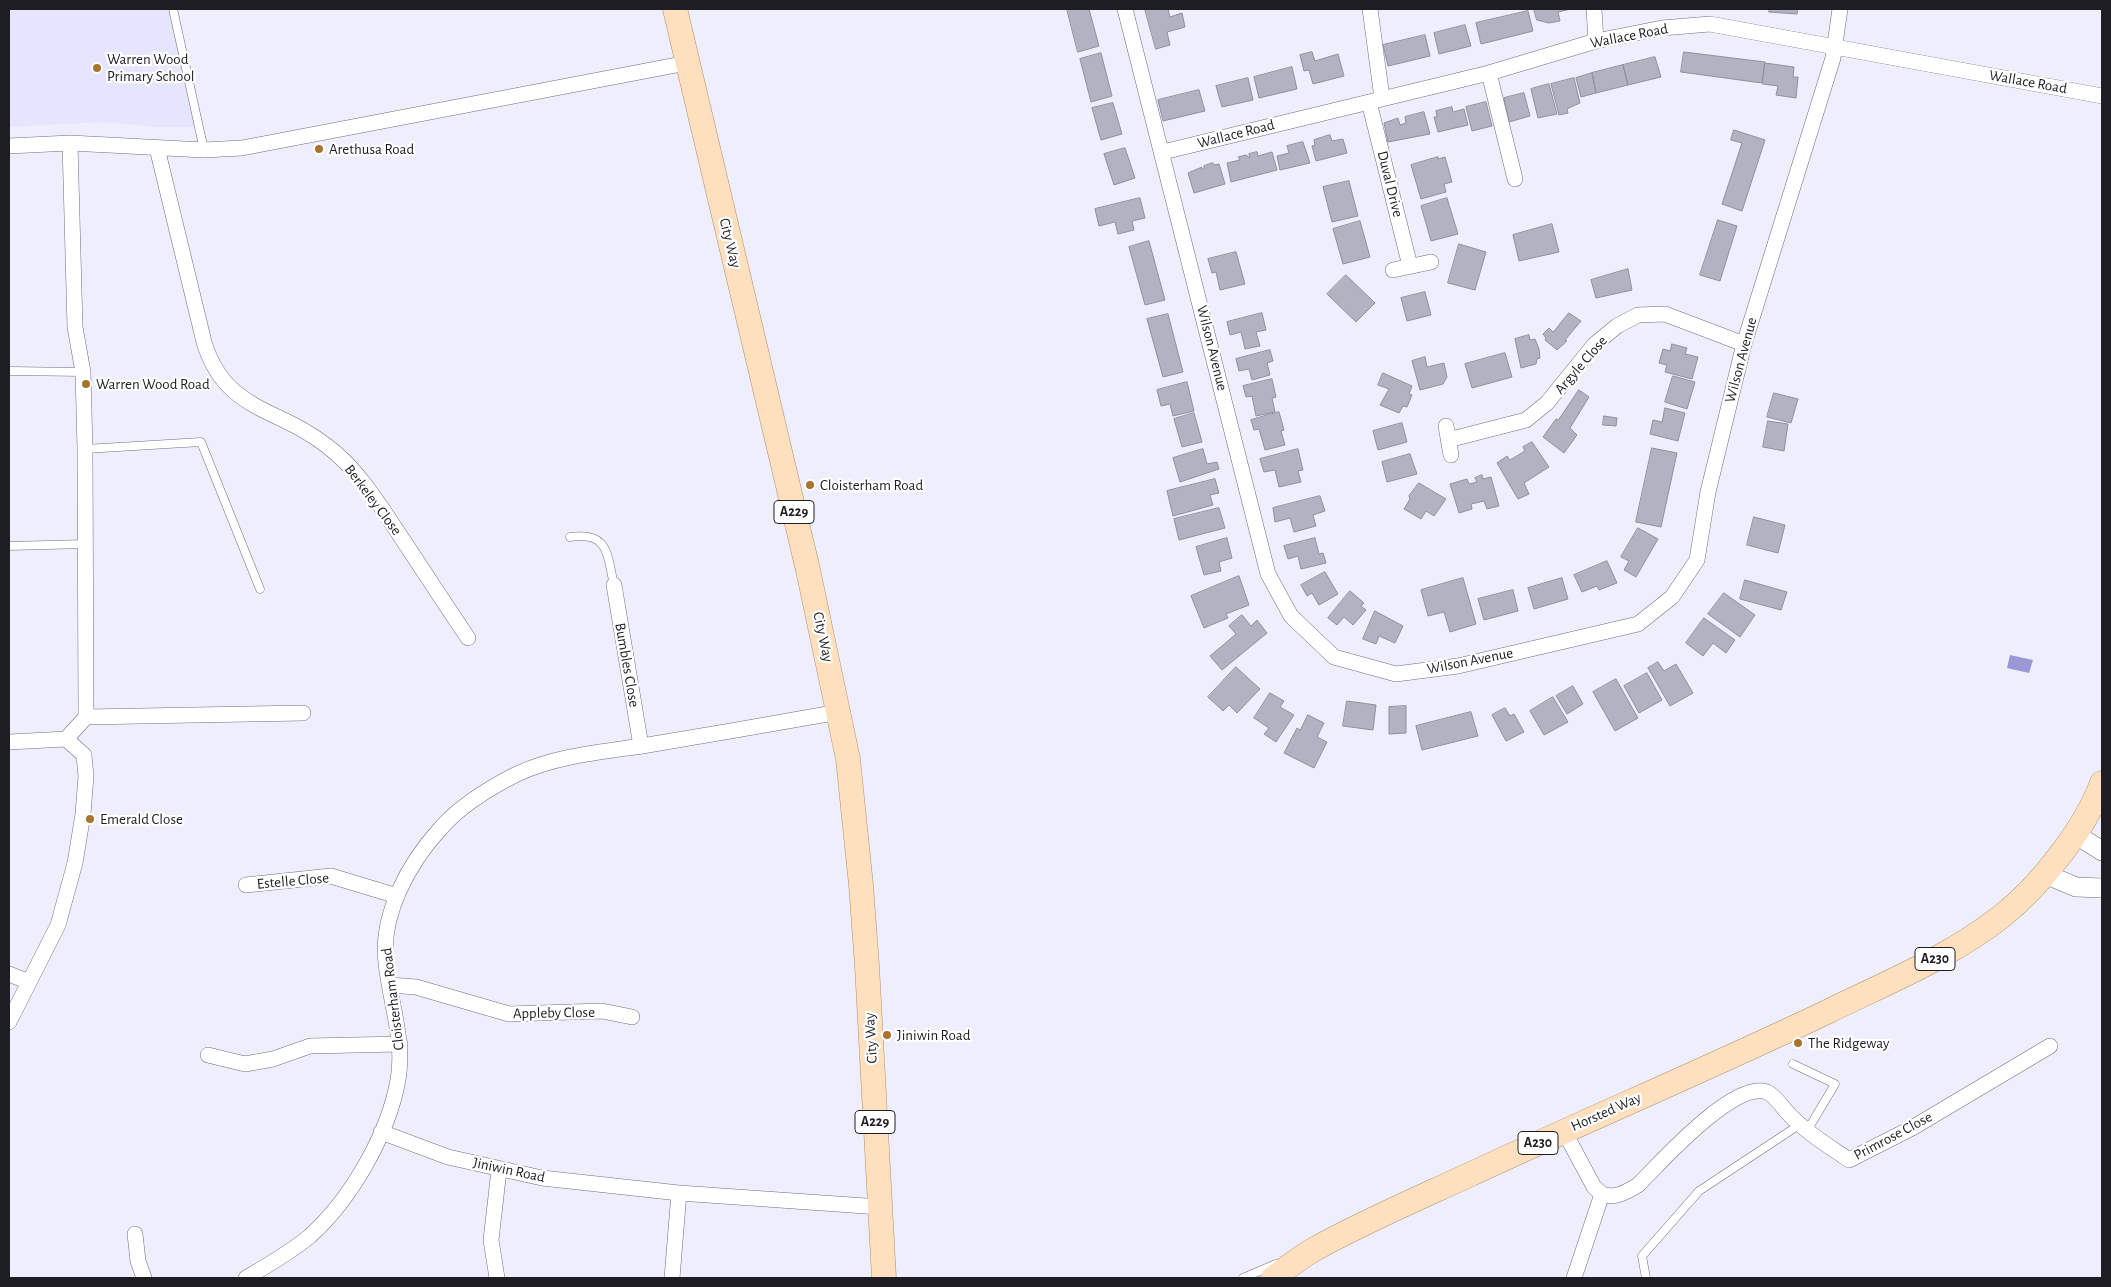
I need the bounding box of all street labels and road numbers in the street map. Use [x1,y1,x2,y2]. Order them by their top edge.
street label: Wallace Road [1589,20,1669,52]
street label: Wallace Road [1988,66,2068,98]
street label: Wallace Road [1196,116,1276,152]
street label: Duval Drive [1373,149,1407,219]
street label: City Way [715,216,745,270]
street label: Wilson Avenue [1193,303,1231,393]
street label: Wilson Avenue [1721,315,1761,405]
street label: Argyle Close [1551,332,1611,398]
street label: Berkeley Close [341,461,405,539]
road number: A229 [774,501,814,524]
street label: City Way [809,610,837,664]
street label: Bumbles Close [611,621,643,709]
street label: Wilson Avenue [1425,644,1515,678]
street label: Estelle Close [256,869,330,893]
street label: Cloisterham Road [378,947,408,1051]
road number: A230 [1915,948,1955,971]
street label: Appleby Close [513,1003,595,1023]
street label: City Way [861,1012,881,1064]
street label: Horsted Way [1568,1089,1644,1135]
street label: Primrose Close [1851,1108,1935,1164]
road number: A229 [855,1110,895,1134]
road number: A230 [1518,1132,1558,1154]
street label: Jiniwin Road [471,1154,547,1186]

